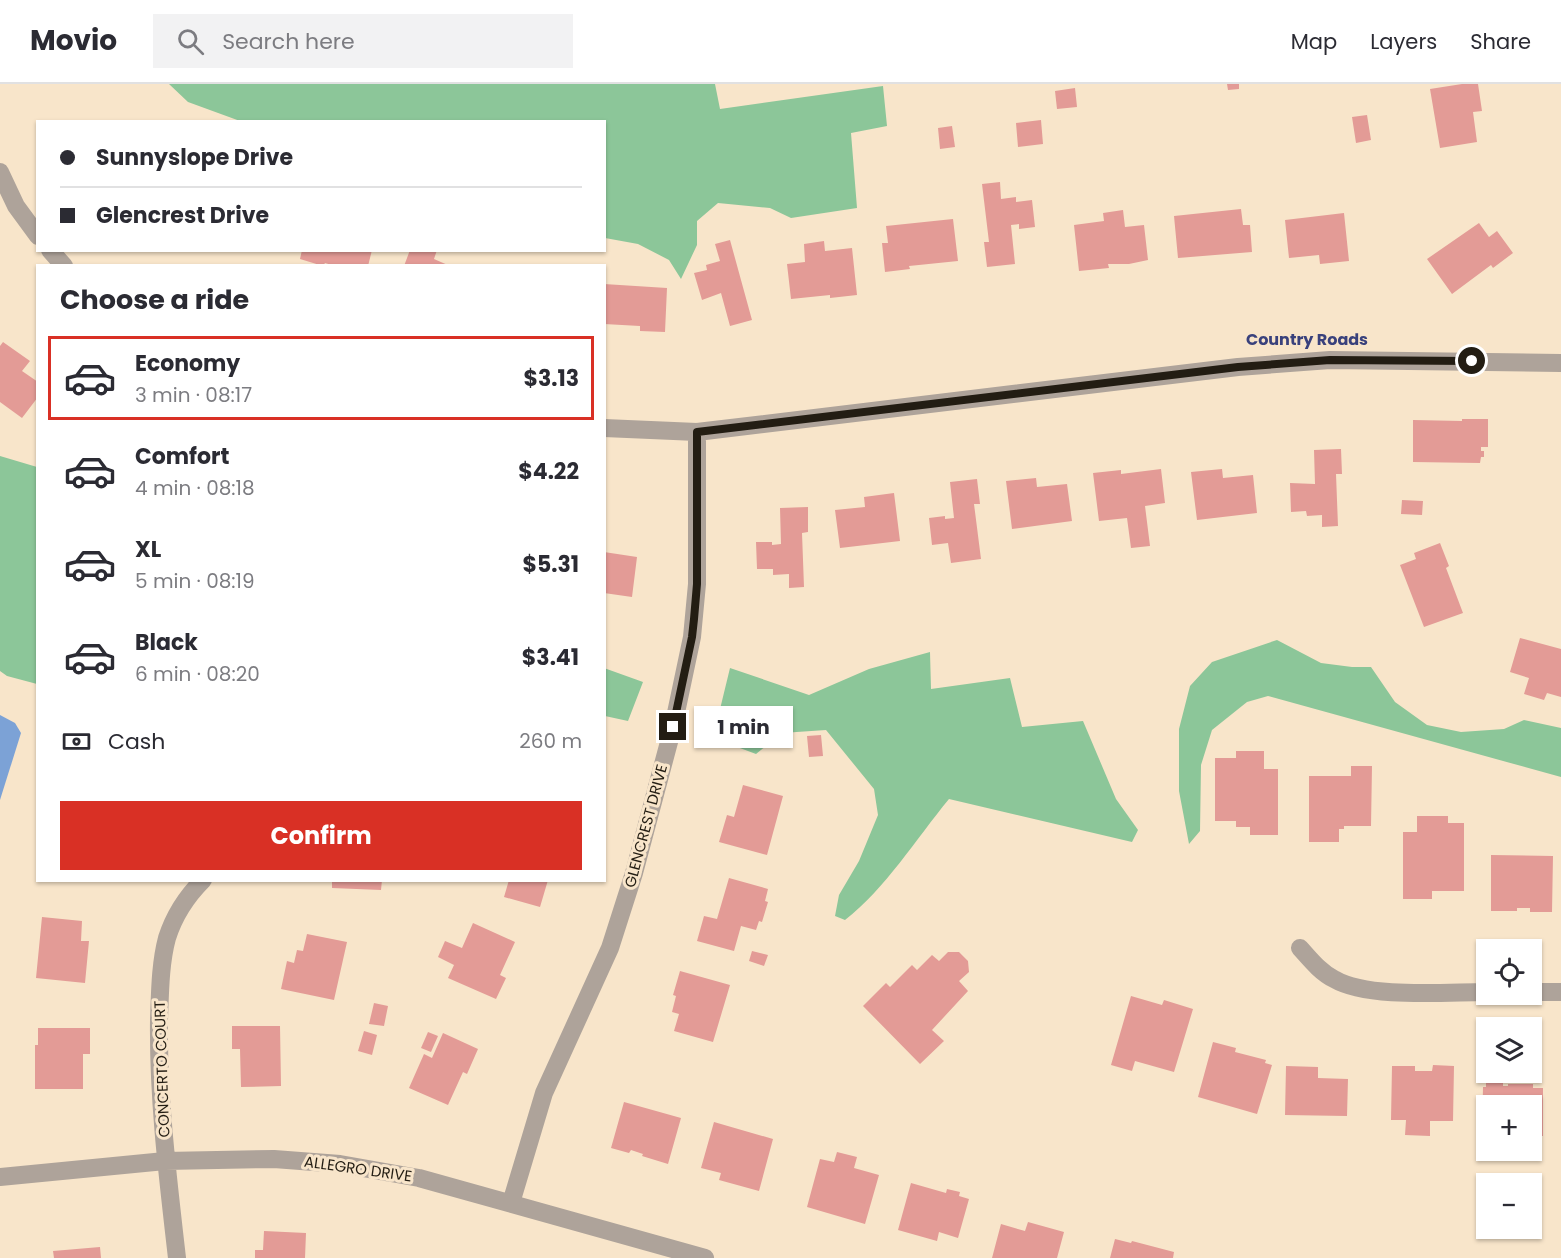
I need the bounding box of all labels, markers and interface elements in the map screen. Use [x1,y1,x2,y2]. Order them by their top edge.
search box [153,14,573,68]
text: Movio [30,21,117,60]
icon: search [174,25,207,58]
text: Search here [222,26,355,57]
text: Map [1291,27,1337,56]
text: Layers [1370,27,1437,56]
text: Share [1470,27,1531,56]
text: Sunnyslope Drive [96,142,293,173]
text: Glencrest Drive [96,200,269,231]
text: Choose a ride [60,281,249,318]
district label: Country Roads [1246,328,1368,351]
route start [1458,347,1485,374]
text: Economy [135,348,240,379]
icon: car [63,351,117,405]
text: $3.13 [523,363,579,394]
text: 3 min · 08:17 [135,381,252,409]
text: Comfort [135,441,229,472]
icon: car [63,444,117,498]
text: $4.22 [518,456,579,487]
text: 4 min · 08:18 [135,474,255,502]
text: XL [135,534,161,565]
icon: car [63,537,117,591]
text: $5.31 [522,549,579,580]
text: 5 min · 08:19 [135,567,255,595]
text: Black [135,627,198,658]
icon: car [63,630,117,684]
text: $3.41 [522,642,579,673]
text: 6 min · 08:20 [135,660,260,688]
callout: 1 min [694,706,793,748]
route end [659,713,686,740]
text: 1 min [717,713,770,741]
icon: cash [60,725,93,758]
text: Cash [108,726,165,757]
text: 260 m [519,727,582,755]
street label: GLENCREST DRIVE [619,762,672,890]
button: Confirm [60,801,582,870]
map controls [1476,939,1542,1239]
button: locate [1476,939,1542,1005]
street label: CONCERTO COURT [149,1000,174,1138]
button: layers [1476,1017,1542,1083]
button: + [1476,1095,1542,1161]
street label: ALLEGRO DRIVE [303,1151,413,1186]
button: − [1476,1173,1542,1239]

